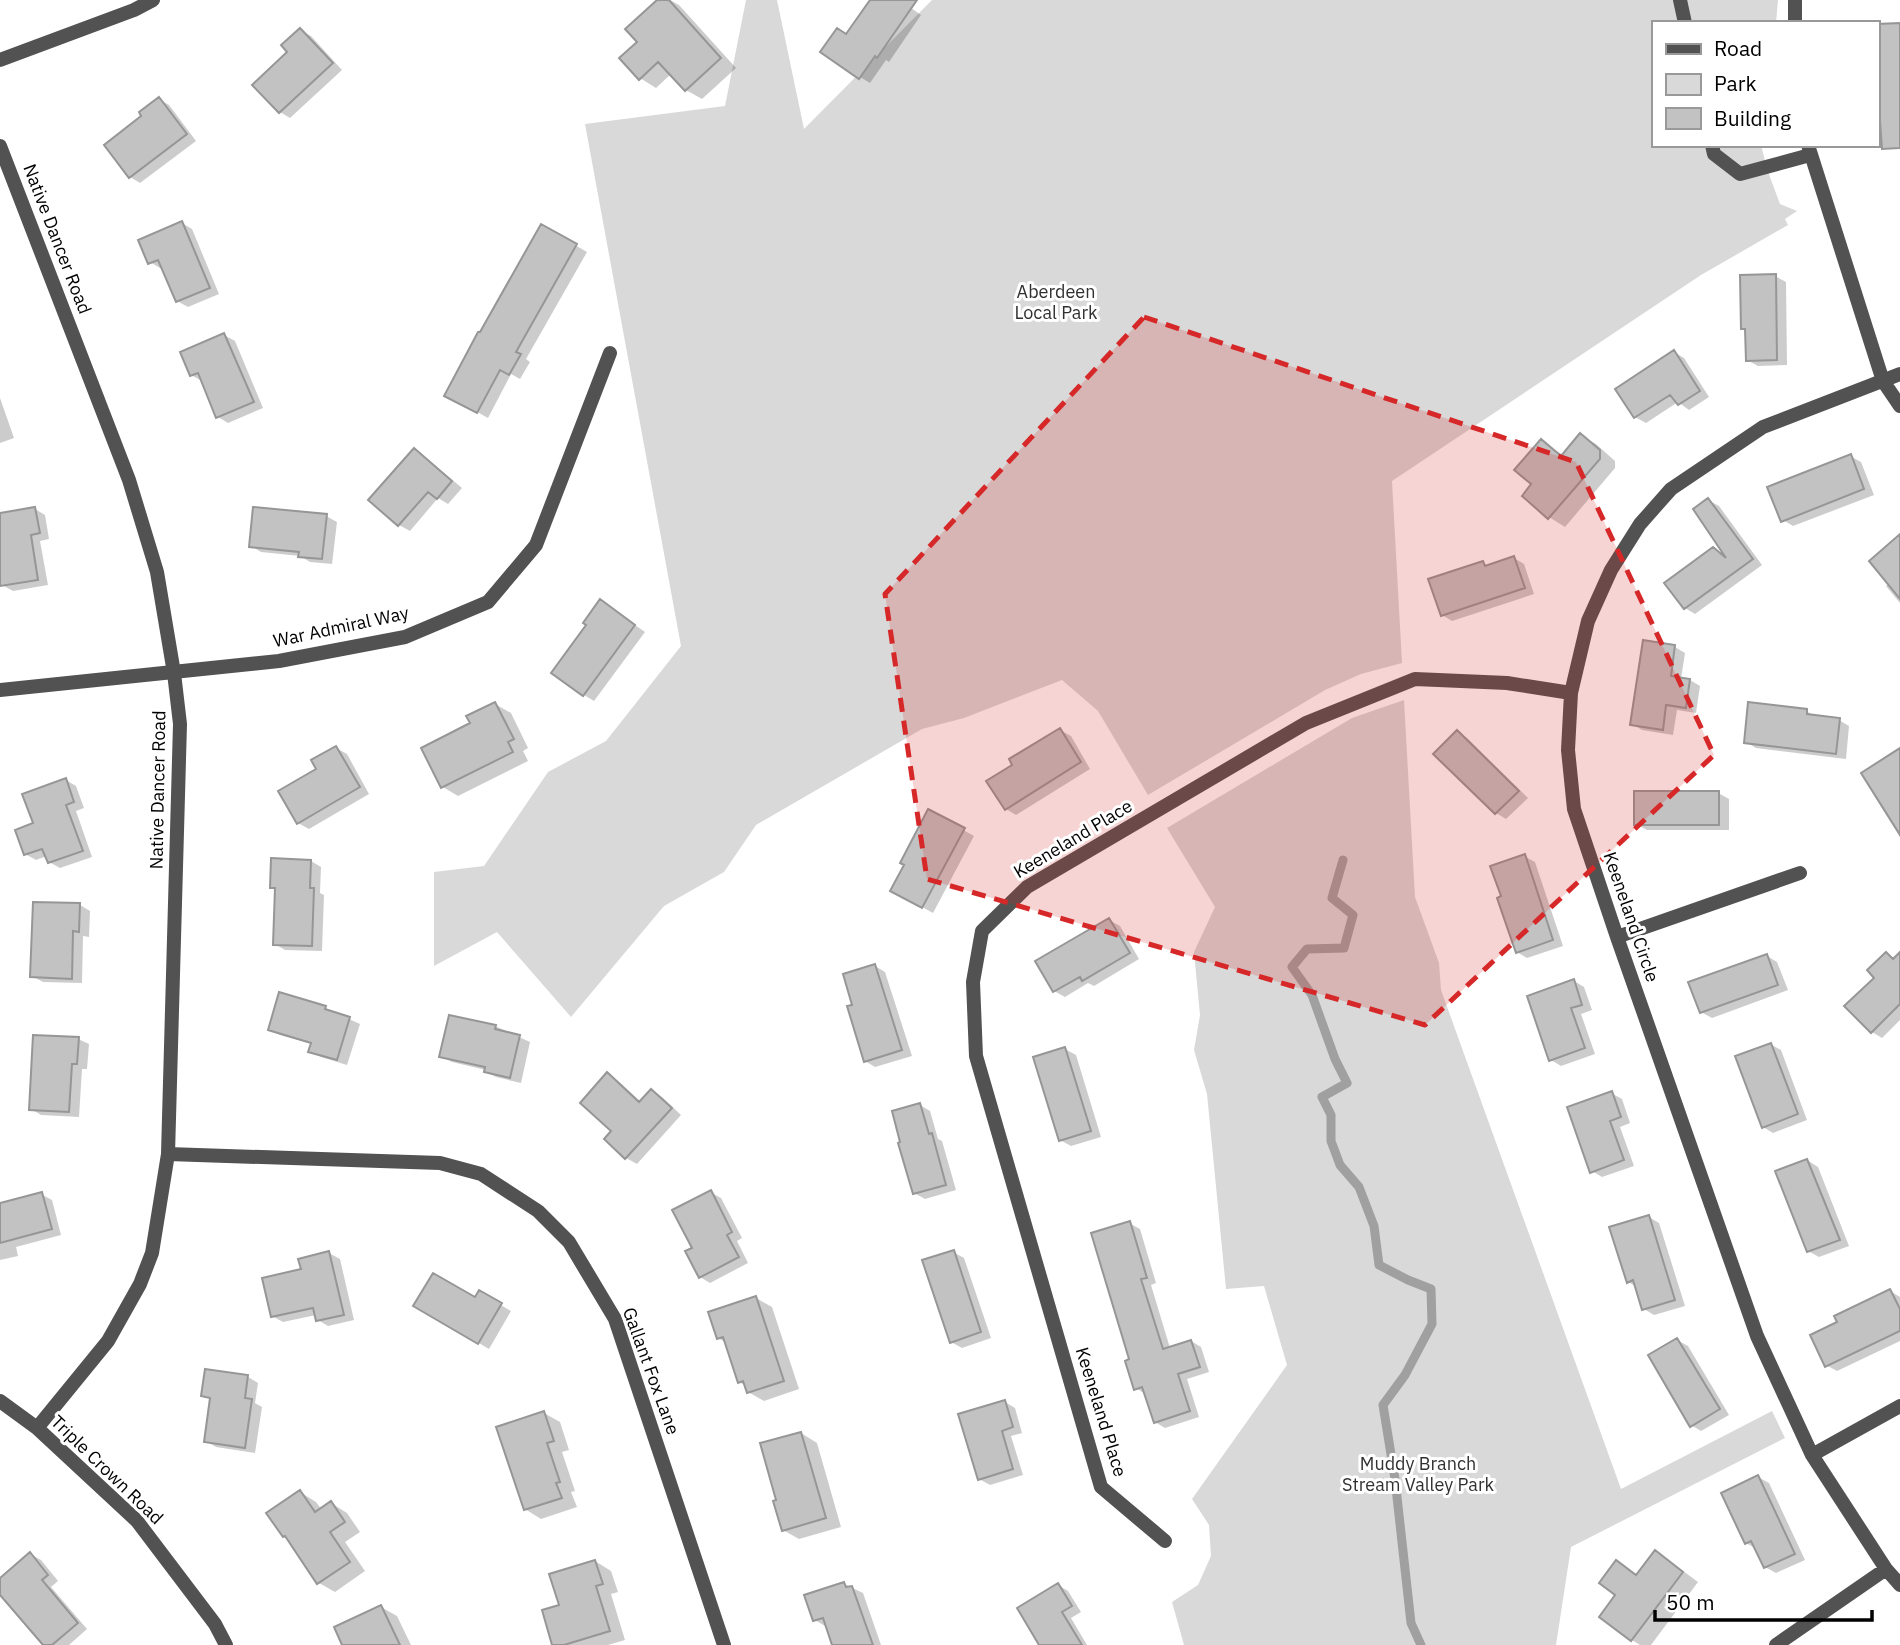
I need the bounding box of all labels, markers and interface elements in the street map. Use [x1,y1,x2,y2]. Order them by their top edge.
legend [1652,21,1879,147]
text: Road [1714,34,1762,62]
text: Park [1714,69,1757,97]
text: Building [1714,104,1791,132]
street label: Native Dancer Road [18,160,97,317]
park label: Aberdeen Local Park [1014,280,1098,324]
street label: War Admiral Way [271,601,411,652]
street label: Native Dancer Road [145,710,170,870]
street label: Keeneland Place [1009,794,1136,883]
street label: Keeneland Circle [1598,849,1665,985]
street label: Gallant Fox Lane [618,1304,685,1438]
street label: Keeneland Place [1071,1344,1132,1480]
street label: Triple Crown Road [46,1410,168,1529]
park label: Muddy Branch Stream Valley Park [1342,1452,1494,1496]
scale bar [1655,1578,1872,1622]
text: 50 m [1666,1588,1715,1616]

